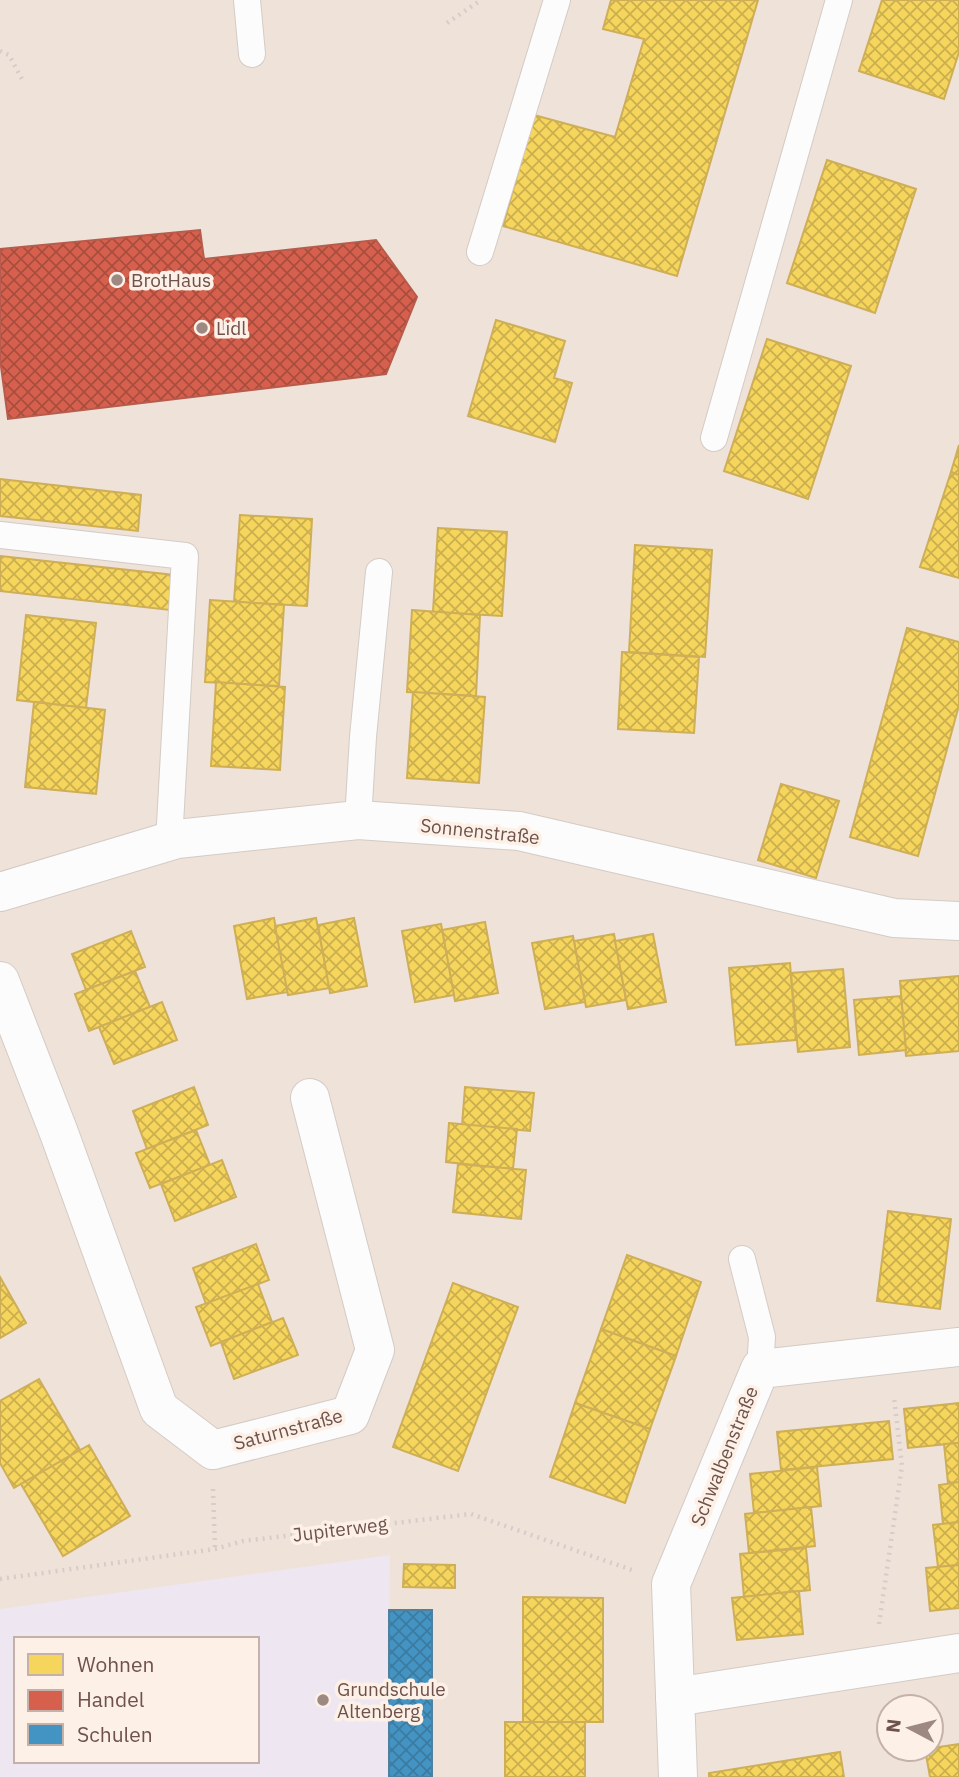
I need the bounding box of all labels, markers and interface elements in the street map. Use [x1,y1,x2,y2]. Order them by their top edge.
place label: BrotHaus [131,268,211,292]
marker: BrotHaus [109,272,125,288]
place label: Lidl [216,316,246,340]
marker: Lidl [194,320,210,336]
street label: Sonnenstraße [419,813,541,849]
street label: Schwalbenstraße [685,1383,763,1529]
street label: Saturnstraße [231,1403,345,1455]
street label: Jupiterweg [291,1511,389,1547]
legend [14,1637,259,1763]
text: Wohnen [77,1650,154,1678]
place label: Grundschule Altenberg [337,1677,446,1723]
text: Handel [77,1685,145,1713]
marker: Grundschule Altenberg [315,1692,331,1708]
north arrow [875,1693,945,1763]
text: N [880,1718,906,1734]
text: Schulen [77,1720,153,1748]

